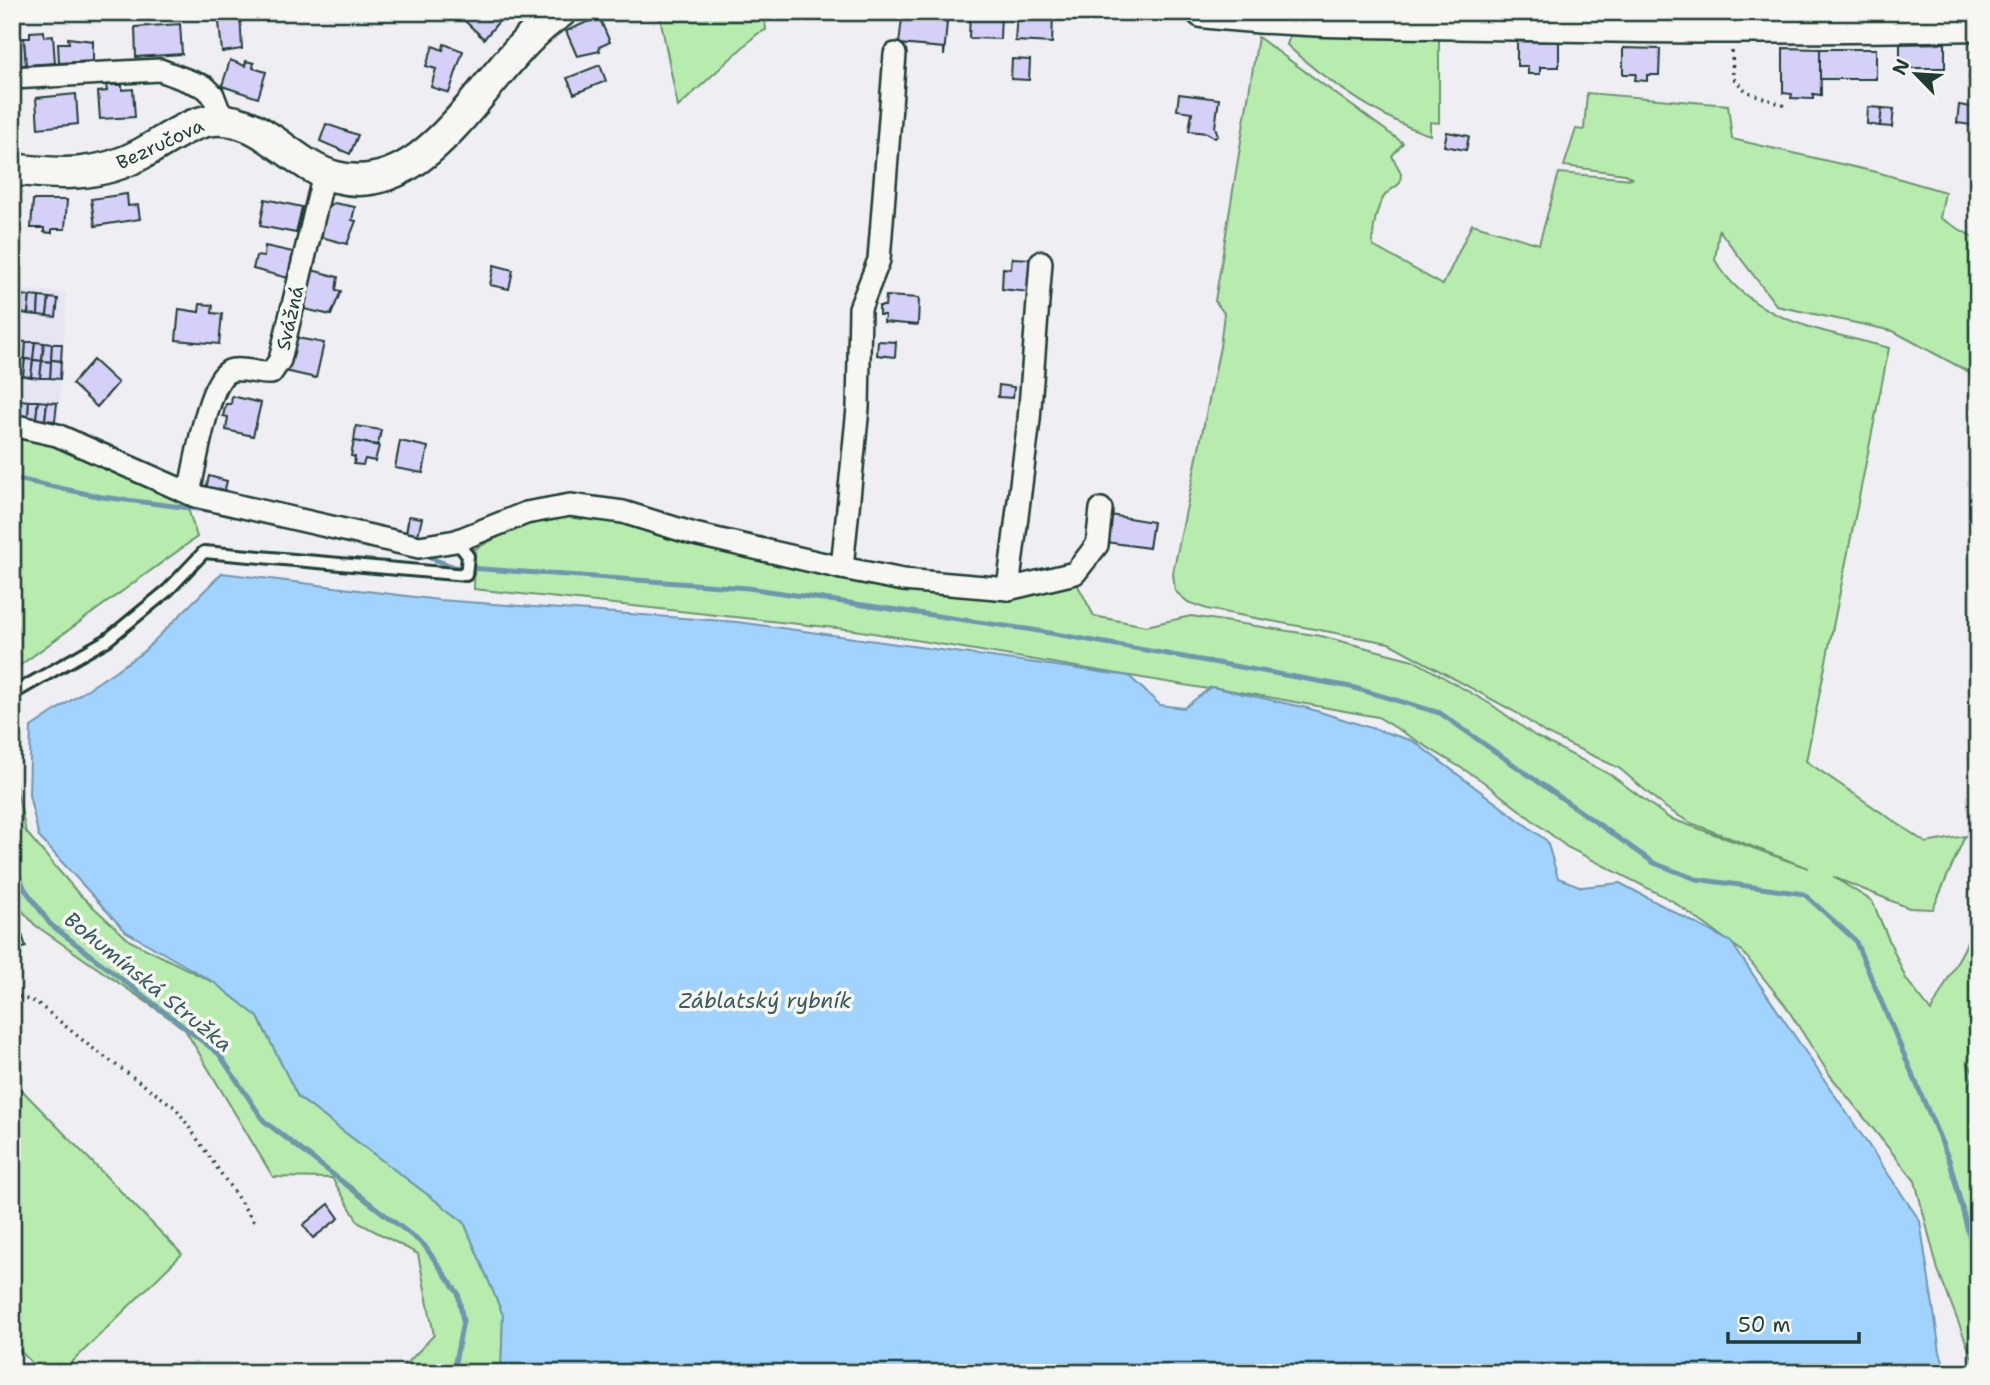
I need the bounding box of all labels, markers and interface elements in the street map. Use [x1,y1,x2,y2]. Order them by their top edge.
north arrow [1882,38,1952,108]
text: N [1887,55,1916,79]
street label: Bezručova [112,113,208,175]
street label: Svážná [270,283,310,353]
water label: Bohumínská Stružka [58,906,238,1058]
water label: Záblatský rybník [678,987,852,1015]
scale bar [1728,1301,1859,1345]
text: 50 m [1738,1311,1791,1339]

